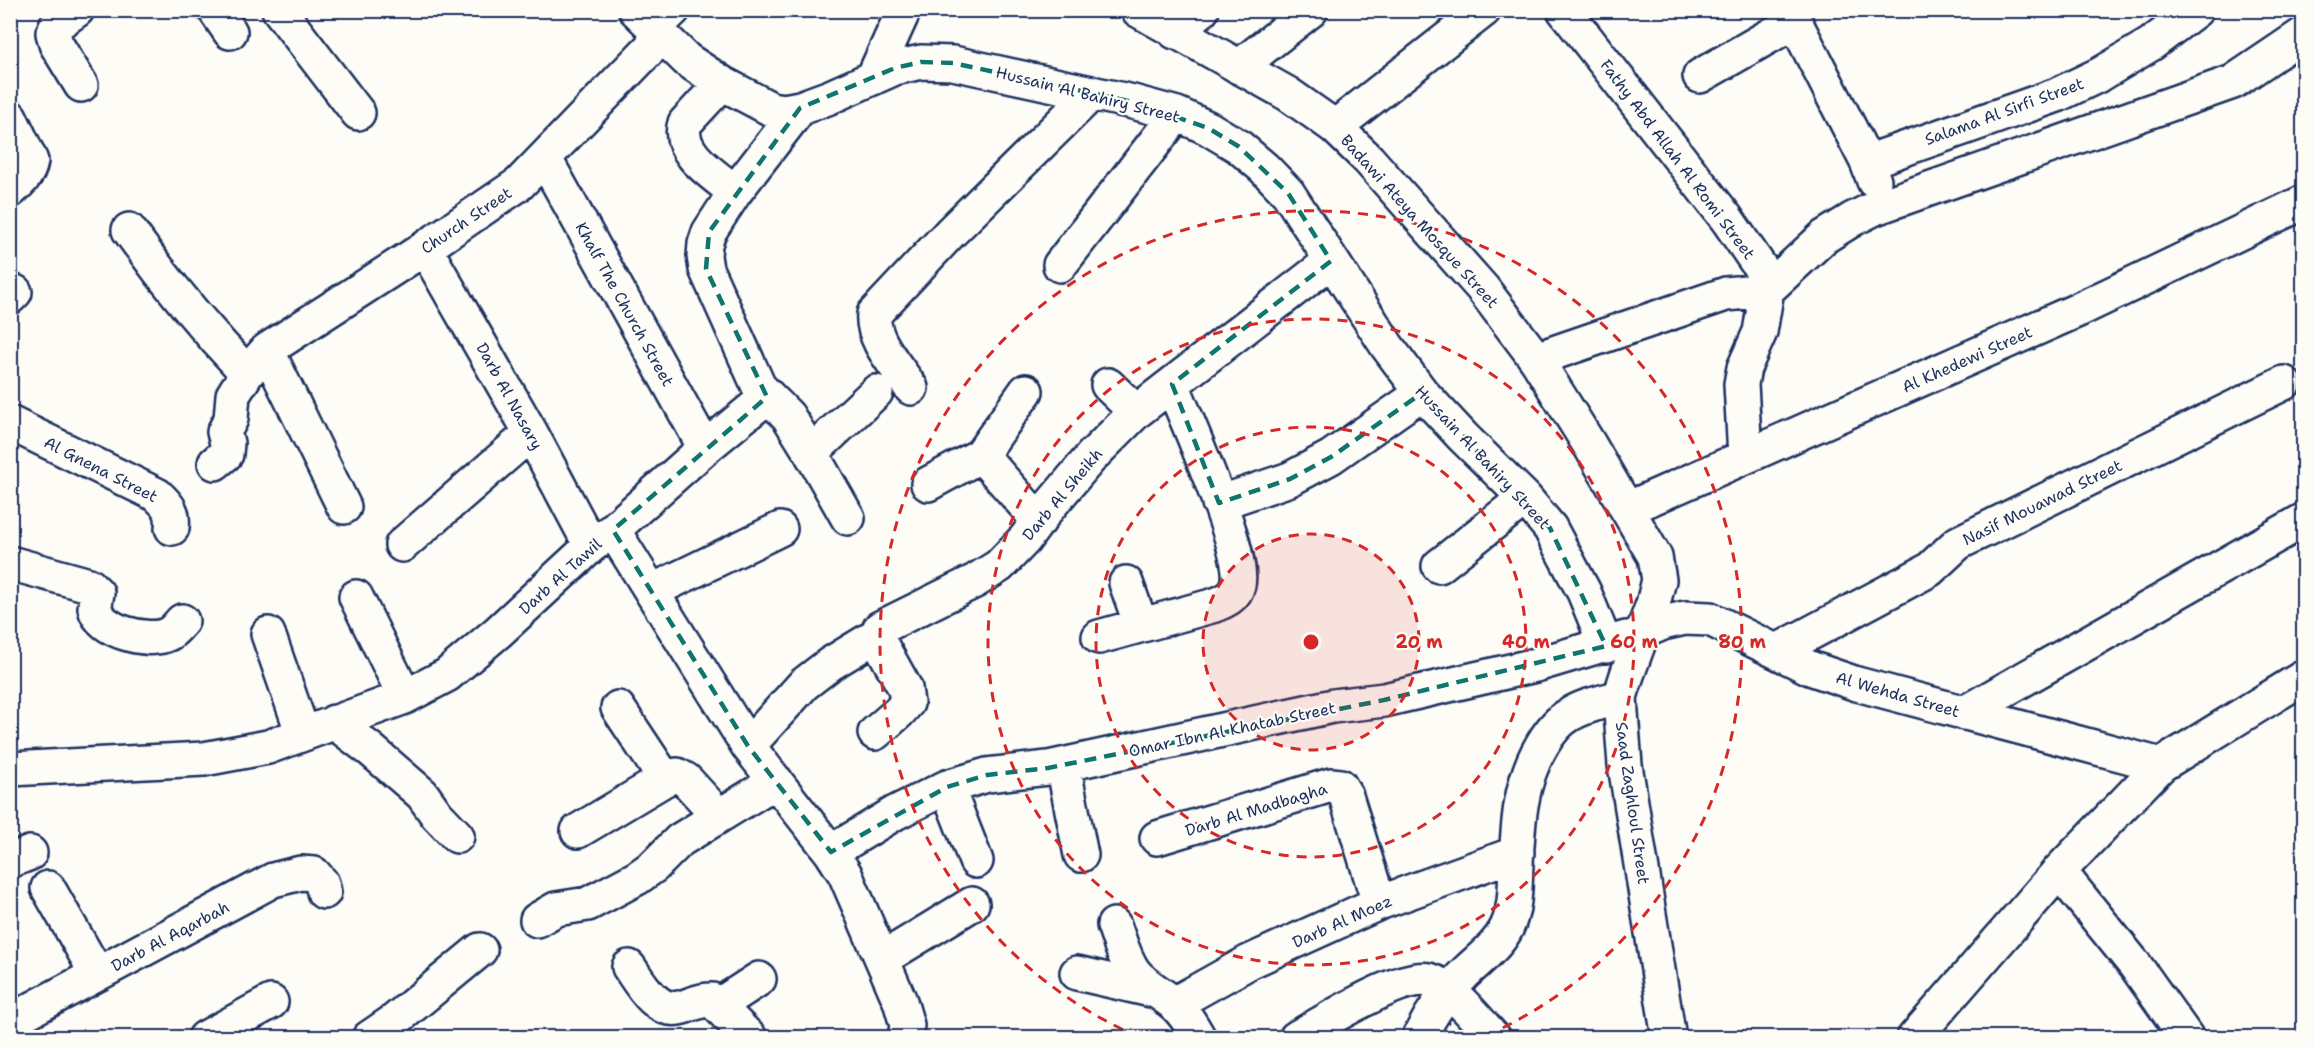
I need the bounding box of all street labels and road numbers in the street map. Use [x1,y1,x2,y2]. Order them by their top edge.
street label: Fathy Abd Allah Al Romi Street [1595,55,1760,263]
street label: Hussain Al Bahiry Street [993,61,1182,128]
street label: Salama Al Sirfi Street [1922,73,2087,150]
street label: Badawi Ateya Mosque Street [1336,130,1503,313]
street label: Church Street [417,182,516,259]
street label: Khalf The Church Street [571,218,679,390]
street label: Al Khedewi Street [1899,321,2036,398]
street label: Darb Al Nasary [471,339,548,454]
street label: Hussain Al Bahiry Street [1410,381,1555,534]
street label: Al Gnena Street [40,432,161,507]
street label: Darb Al Sheikh [1018,444,1107,545]
street label: Nasif Mouawad Street [1959,455,2125,550]
street label: Darb Al Tawil [515,534,606,619]
street label: Al Wehda Street [1833,667,1962,722]
street label: Omar Ibn Al Khatab Street [1127,697,1338,762]
street label: Saad Zaghloul Street [1611,721,1654,886]
street label: Darb Al Madbagha [1182,778,1330,841]
street label: Darb Al Moez [1289,890,1395,953]
street label: Darb Al Aqarbah [107,896,233,976]

